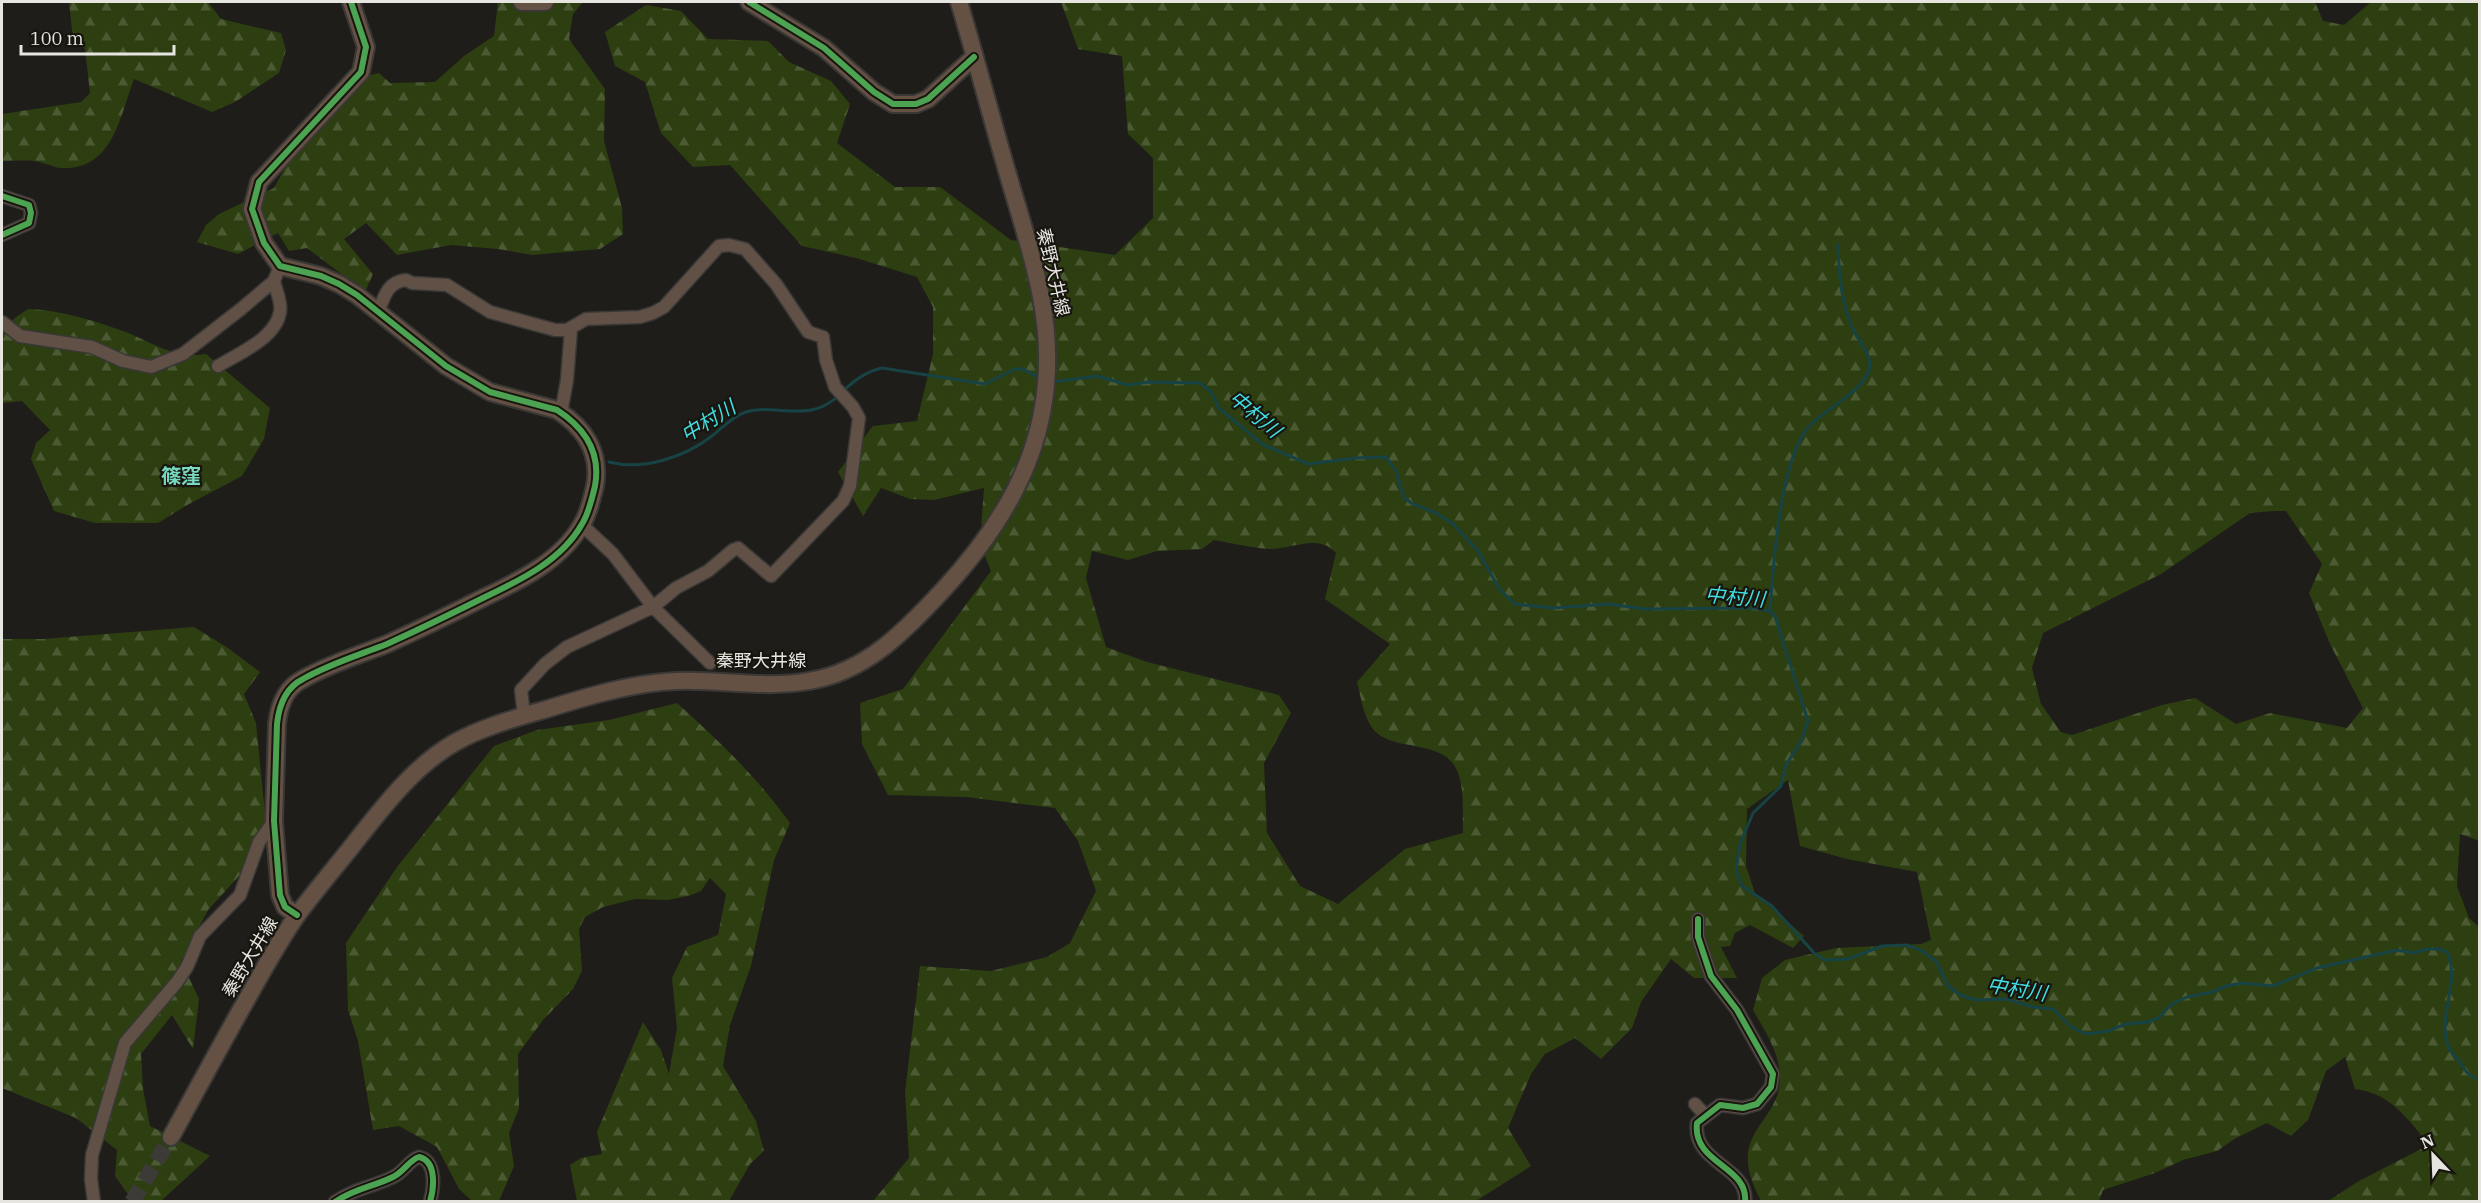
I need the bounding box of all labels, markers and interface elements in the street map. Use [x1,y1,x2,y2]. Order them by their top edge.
scale bar [21,18,174,56]
text: 100 m [30,27,84,50]
street label: 秦野大井線 [1032,225,1075,318]
water label: 中村川 [1224,384,1289,445]
water label: 中村川 [675,392,742,448]
district label: 篠窪 [161,462,201,489]
water label: 中村川 [1704,580,1768,613]
street label: 秦野大井線 [716,649,806,672]
street label: 秦野大井線 [217,912,283,1001]
water label: 中村川 [1985,970,2051,1007]
north arrow [2403,1125,2463,1185]
text: N [2417,1130,2437,1153]

